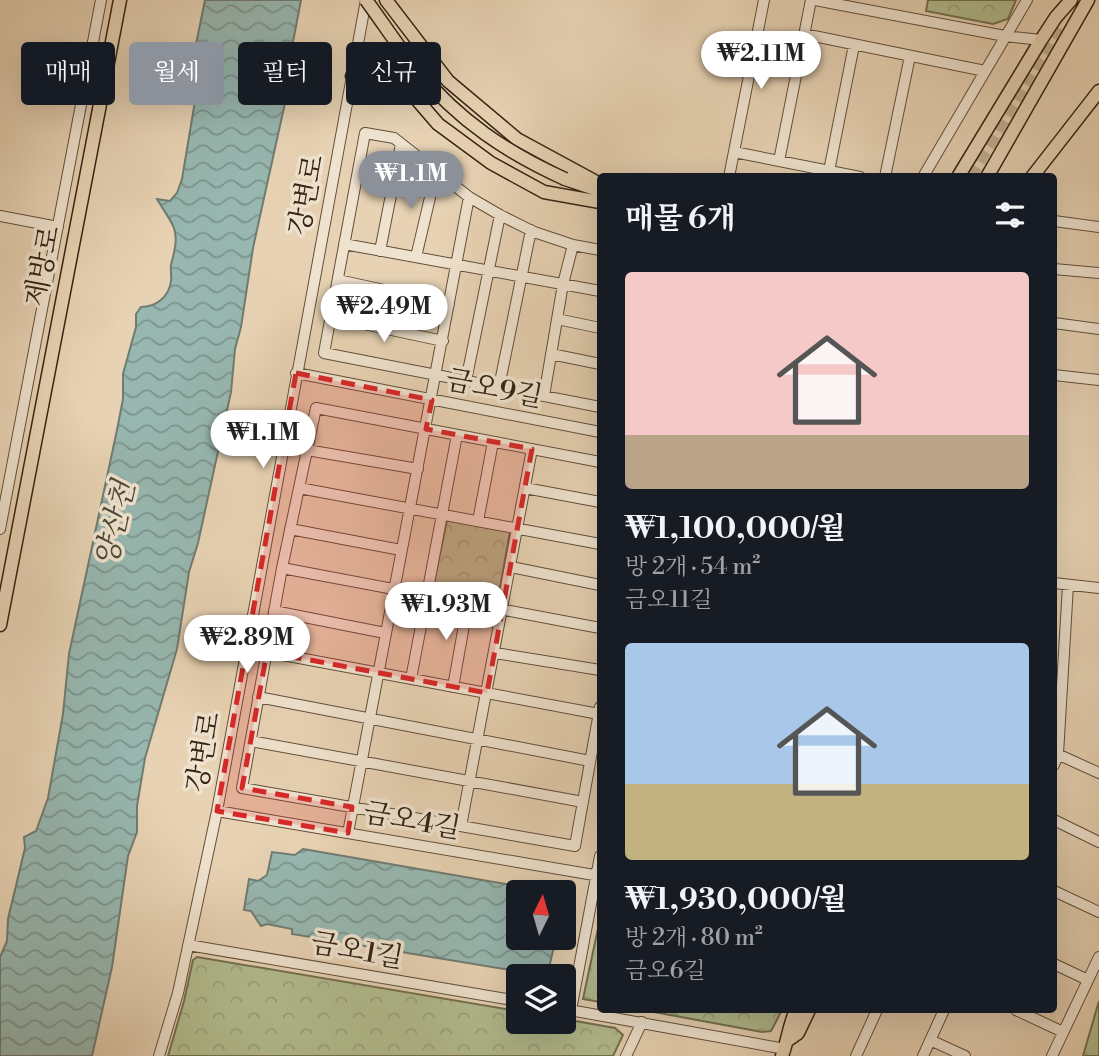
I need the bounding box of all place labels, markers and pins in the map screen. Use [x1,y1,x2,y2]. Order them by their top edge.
pin: ₩2.11M [704,32,818,91]
pin: ₩1.1M [362,152,460,211]
pin: ₩2.49M [327,284,441,344]
pin: ₩1.1M [214,410,312,470]
pin: ₩1.93M [389,582,503,642]
pin: ₩2.89M [190,616,304,675]

